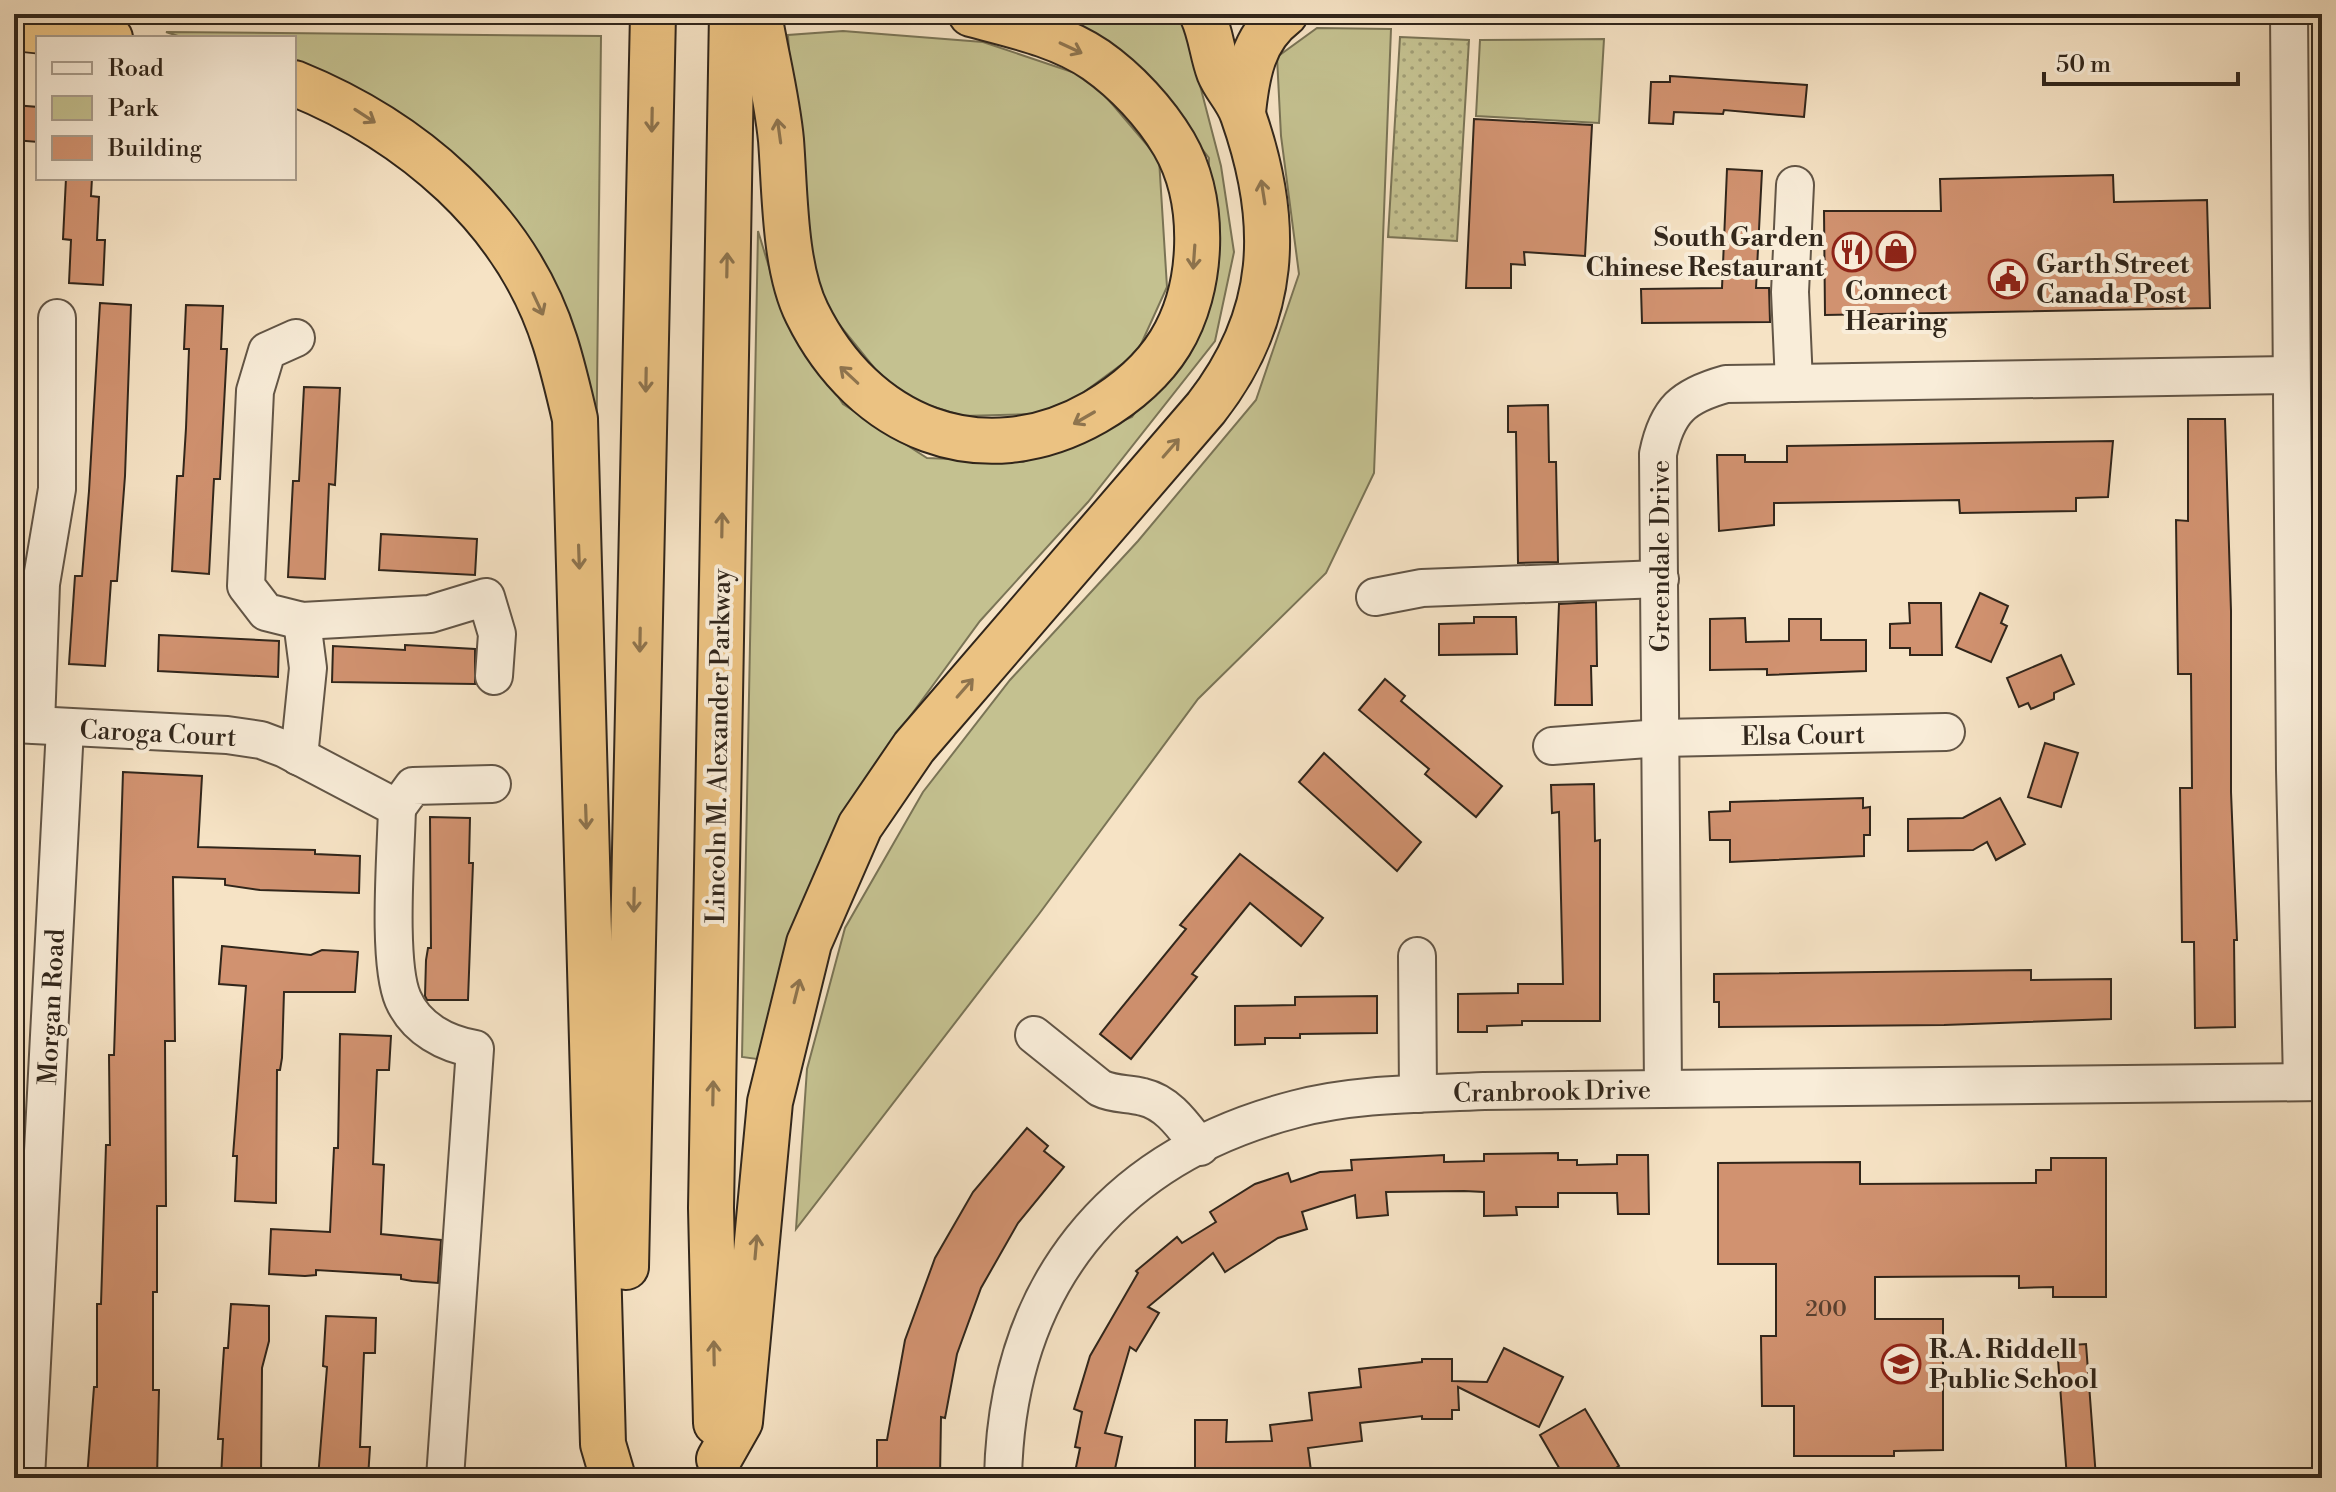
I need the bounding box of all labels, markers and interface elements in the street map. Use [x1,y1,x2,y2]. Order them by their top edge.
legend [36,36,296,180]
scale bar [2044,36,2238,86]
one-way arrow [1058,41,1082,56]
text: 50 m [2056,50,2111,80]
text: Road [108,54,164,84]
text: Park [108,94,159,124]
one-way arrow [644,106,659,133]
one-way arrow [353,108,375,124]
one-way arrow [771,119,786,144]
text: Building [107,134,202,164]
one-way arrow [1255,180,1270,206]
place label: South Garden Chinese Restaurant [1586,222,1825,284]
shop icon: Connect Hearing [1875,230,1917,272]
restaurant icon: South Garden Chinese Restaurant [1831,231,1873,273]
one-way arrow [1187,243,1202,270]
place label: Garth Street Canada Post [2036,249,2190,311]
one-way arrow [719,252,734,279]
public building icon: Garth Street Canada Post [1987,258,2029,300]
place label: Connect Hearing [1845,276,1948,338]
one-way arrow [531,291,546,315]
one-way arrow [638,366,654,393]
one-way arrow [839,366,859,384]
one-way arrow [1073,410,1096,426]
one-way arrow [1162,439,1180,459]
street label: Greendale Drive [1645,460,1677,652]
one-way arrow [714,512,730,539]
one-way arrow [571,543,587,570]
street label: Lincoln M. Alexander Parkway [700,568,738,924]
one-way arrow [632,626,648,653]
one-way arrow [956,678,974,699]
street label: Caroga Court [79,714,237,754]
street label: Elsa Court [1741,719,1865,753]
one-way arrow [578,803,594,830]
one-way arrow [626,886,642,913]
street label: Morgan Road [32,928,72,1086]
one-way arrow [791,978,806,1004]
street label: Cranbrook Drive [1453,1074,1651,1110]
one-way arrow [705,1080,720,1107]
one-way arrow [749,1234,764,1261]
house number: 200 [1805,1296,1847,1323]
place label: R.A. Riddell Public School [1929,1334,2098,1396]
one-way arrow [706,1340,722,1367]
school or university icon: R.A. Riddell Public School [1880,1343,1922,1385]

